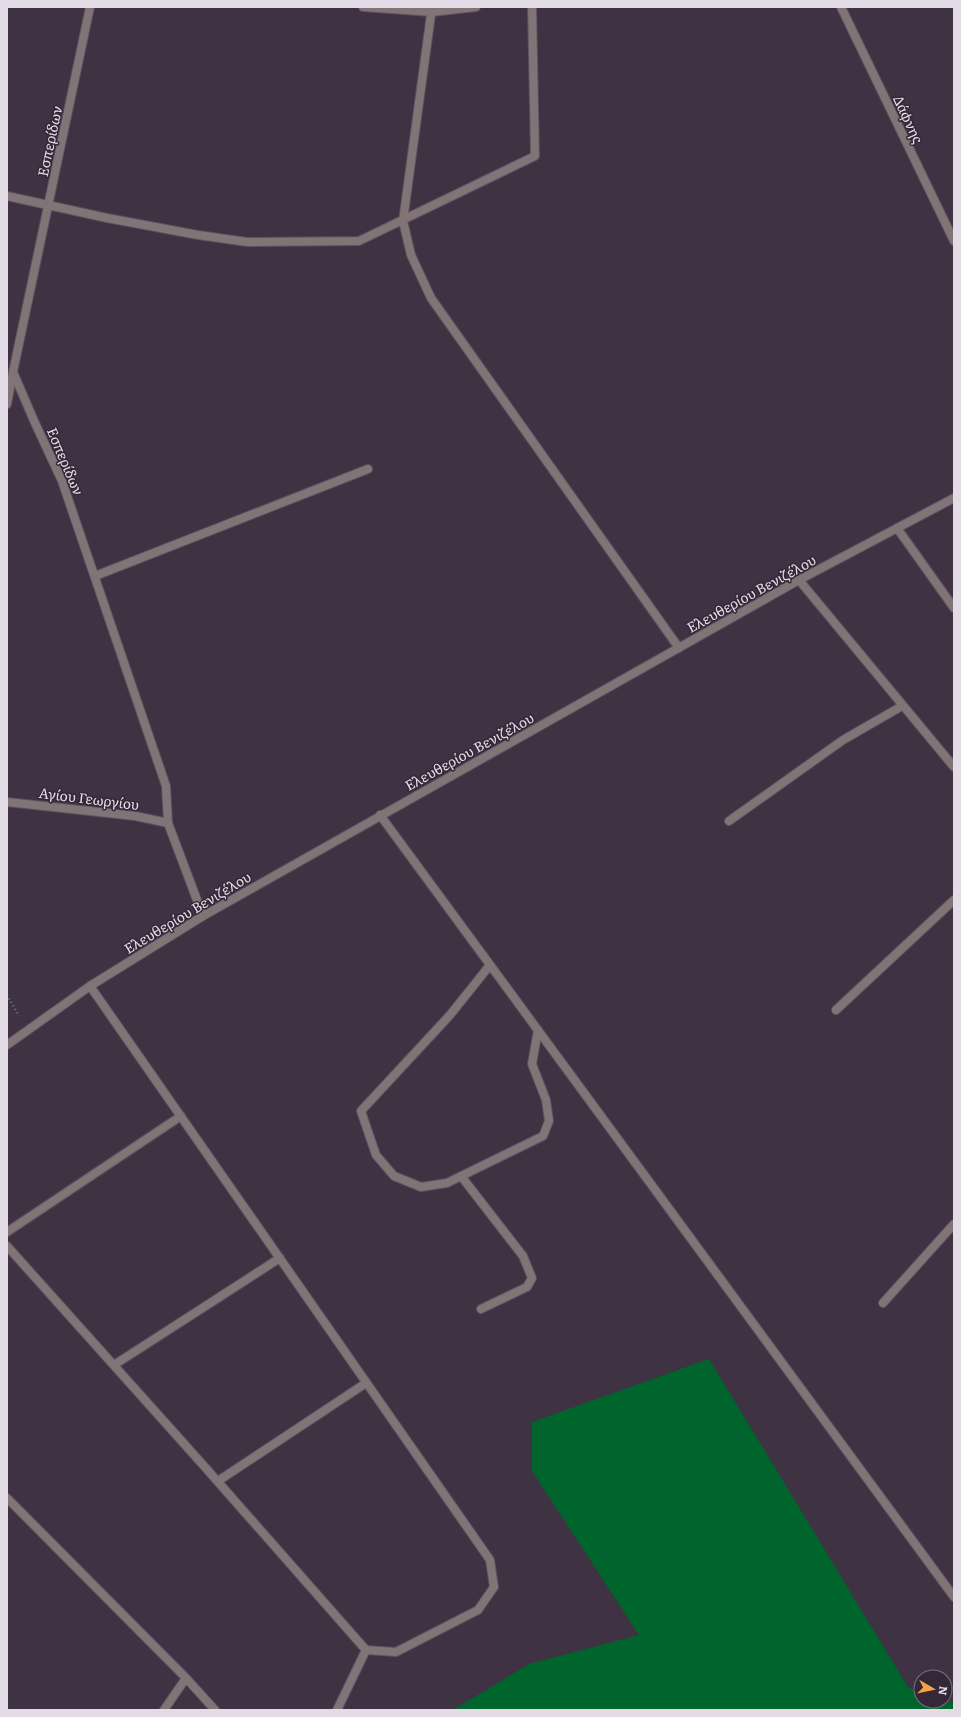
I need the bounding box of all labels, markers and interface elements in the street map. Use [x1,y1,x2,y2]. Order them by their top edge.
street label: Δάφνης [889,92,929,146]
street label: Εσπερίδων [32,104,66,178]
street label: Εσπερίδων [43,424,89,498]
street label: Ελευθερίου Βενιζέλου [683,549,819,637]
street label: Ελευθερίου Βενιζέλου [401,707,537,795]
street label: Αγίου Γεωργίου [38,782,140,814]
street label: Ελευθερίου Βενιζέλου [120,866,254,958]
north arrow [913,1669,953,1709]
text: N [935,1685,952,1697]

